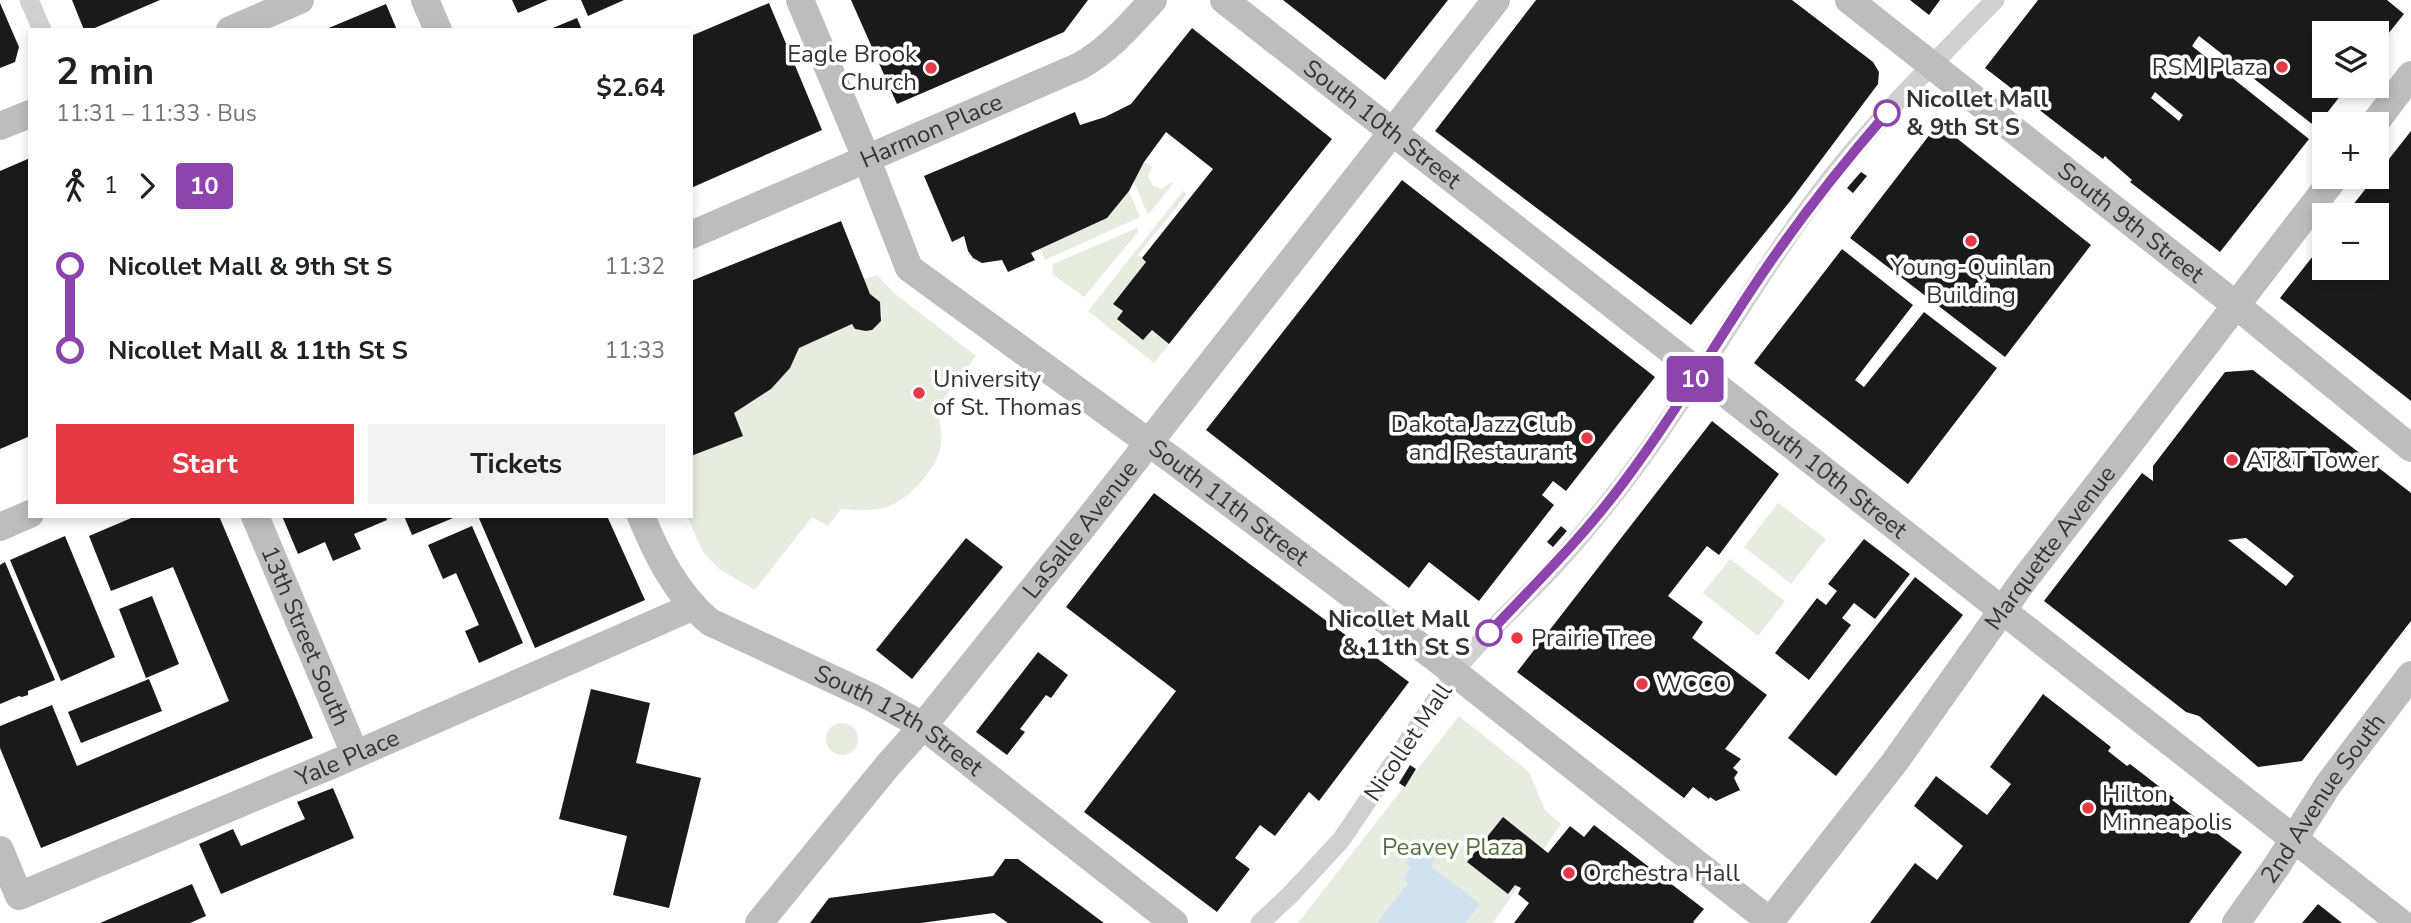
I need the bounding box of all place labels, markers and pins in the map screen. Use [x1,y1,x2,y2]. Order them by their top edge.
place label: Eagle Brook Church [787,38,918,98]
place label: RSM Plaza [2152,51,2268,83]
marker: RSM Plaza [2274,59,2290,75]
marker: Eagle Brook Church [923,60,939,76]
place label: Nicollet Mall & 9th St S [1906,83,2048,143]
marker: Nicollet Mall & 9th St S [1874,100,1900,126]
marker: Young-Quinlan Building [1963,233,1979,249]
place label: Young-Quinlan Building [1889,251,2052,311]
place label: University of St. Thomas [933,363,1082,423]
marker: University of St. Thomas [911,385,927,401]
place label: Dakota Jazz Club and Restaurant [1391,408,1574,468]
marker: Dakota Jazz Club and Restaurant [1579,430,1595,446]
place label: AT&T Tower [2246,444,2380,476]
marker: AT&T Tower [2224,452,2240,468]
place label: Nicollet Mall & 11th St S [1328,603,1470,663]
marker: Nicollet Mall & 11th St S [1476,620,1502,646]
place label: Prairie Tree [1531,622,1652,654]
marker: Prairie Tree [1509,630,1525,646]
place label: WCCO [1656,668,1732,700]
marker: WCCO [1634,676,1650,692]
place label: Hilton Minneapolis [2102,778,2232,838]
marker: Hilton Minneapolis [2080,800,2096,816]
place label: Orchestra Hall [1583,857,1740,889]
marker: Orchestra Hall [1561,865,1577,881]

